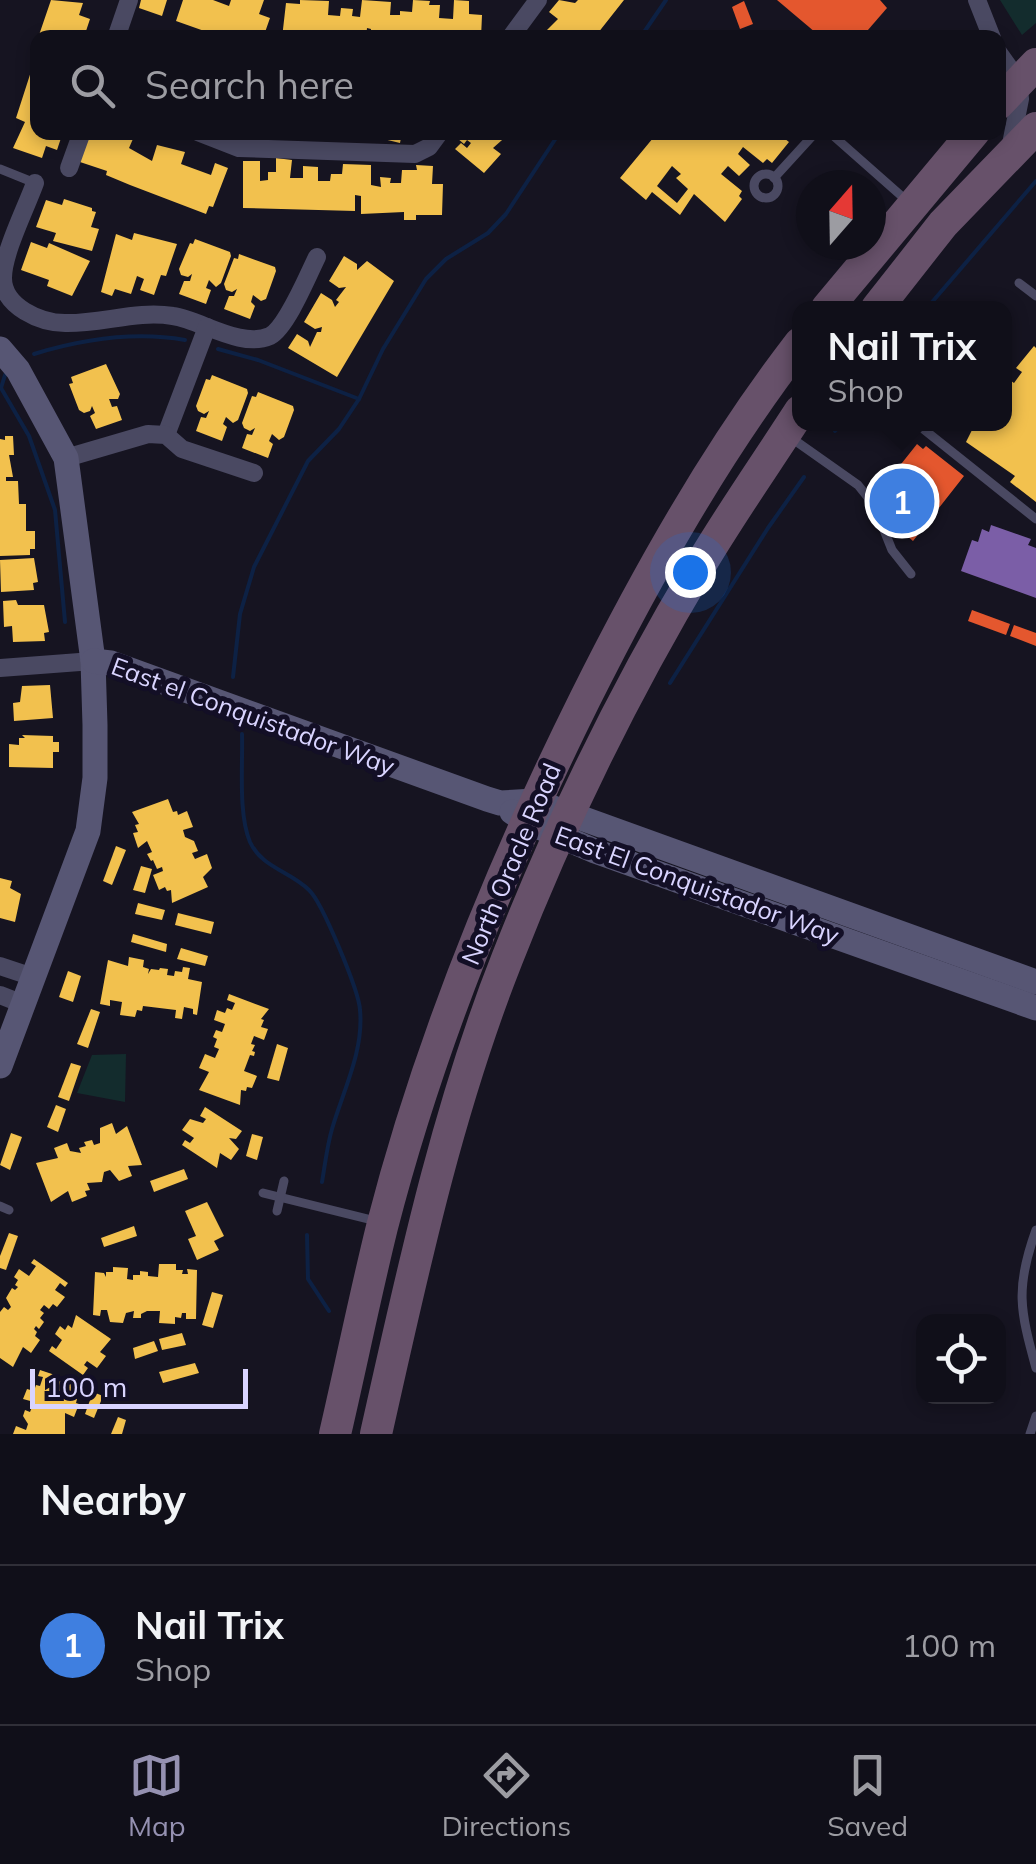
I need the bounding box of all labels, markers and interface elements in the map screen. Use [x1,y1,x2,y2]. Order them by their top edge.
search box [30,30,1006,140]
icon: search [65,58,120,113]
text: Search here [145,61,354,109]
north arrow [796,170,886,260]
popup [792,301,1012,431]
text: Nail Trix [828,322,976,370]
text: Shop [828,370,904,410]
pin: 1 [870,464,934,538]
your location [665,547,716,598]
street label: East el Conquistador Way [107,650,399,781]
street label: North Oracle Road [454,759,567,969]
street label: East El Conquistador Way [551,819,844,950]
map controls [916,1314,1006,1404]
button: locate [916,1314,1006,1404]
scale bar [30,1364,248,1408]
text: 100 m [45,1369,127,1404]
text: Nearby [40,1473,186,1526]
text: Nail Trix [135,1601,284,1649]
text: 1 [63,1625,82,1665]
text: 100 m [902,1625,996,1665]
text: Shop [135,1649,211,1689]
tab: Map [128,1748,186,1843]
tab: Directions [442,1748,571,1843]
tab: Saved [827,1748,908,1843]

